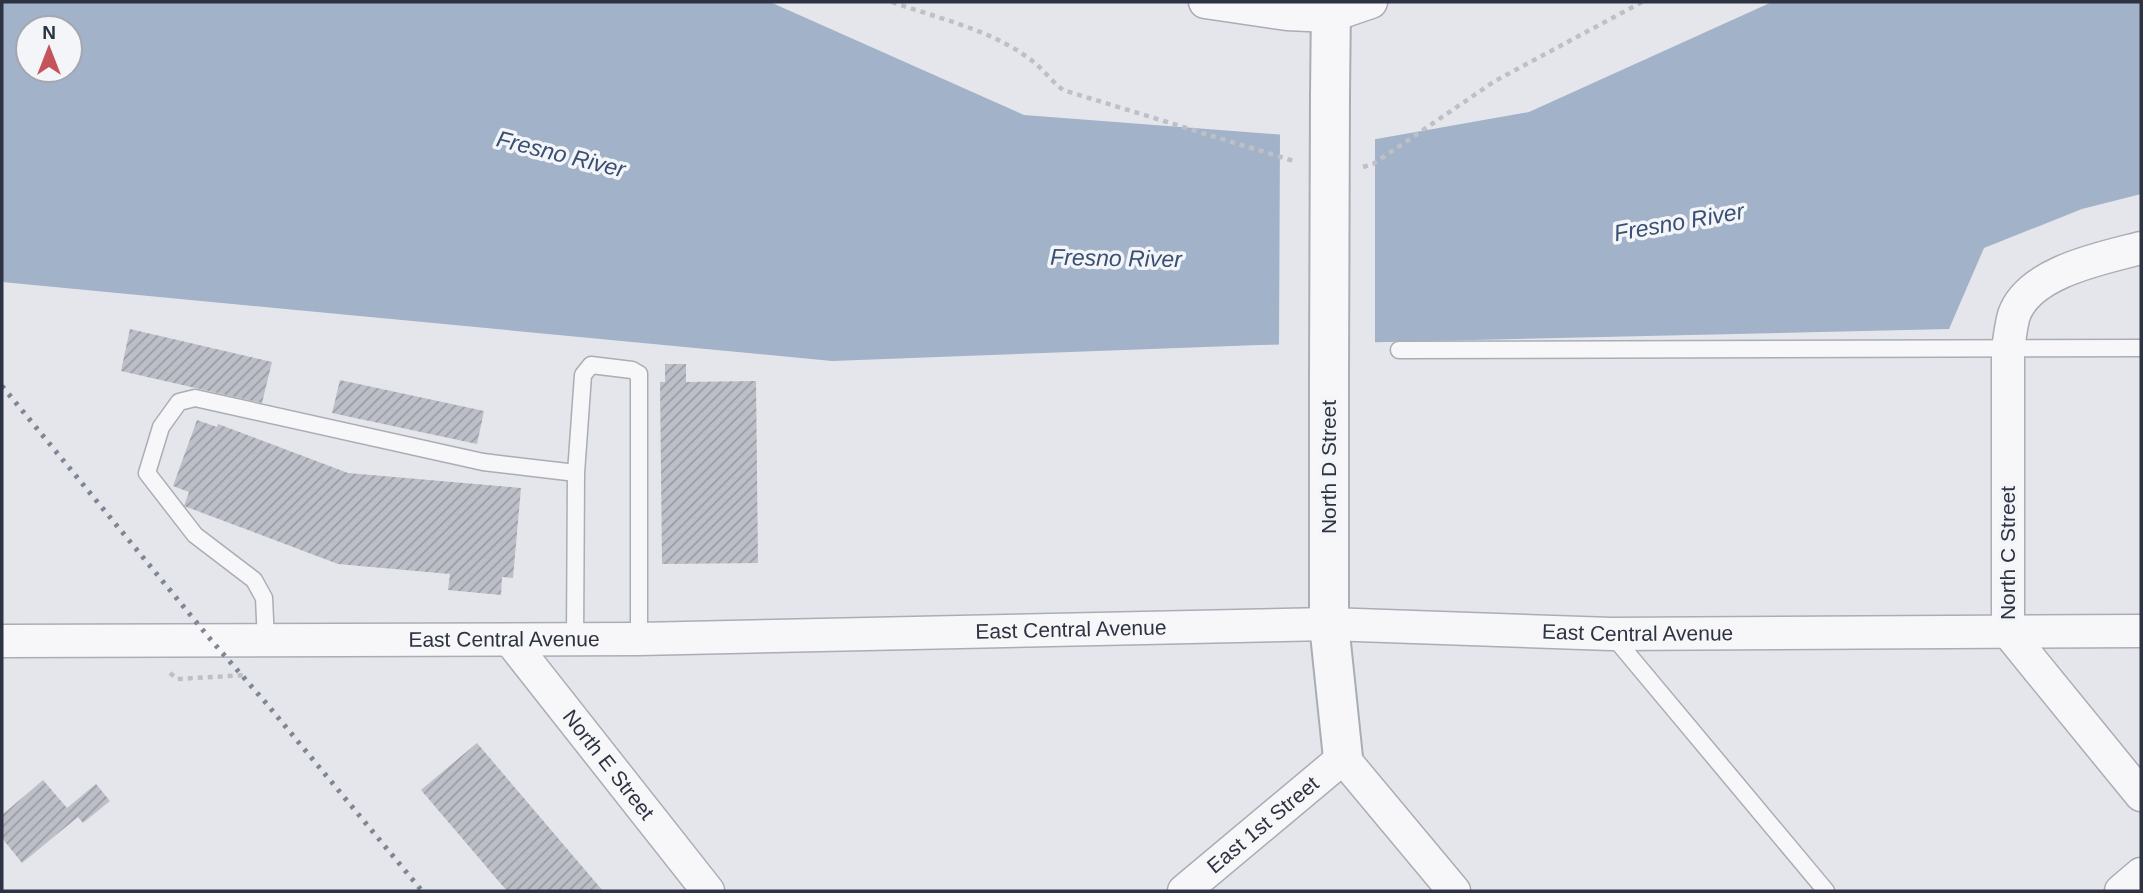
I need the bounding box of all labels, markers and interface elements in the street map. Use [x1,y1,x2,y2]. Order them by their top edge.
north arrow [14,14,84,84]
text: N [42,22,56,43]
water label: Fresno River [494,125,629,183]
water label: Fresno River [1612,198,1747,246]
water label: Fresno River [1050,244,1183,272]
street label: North D Street [1317,400,1340,534]
street label: North C Street [1996,486,2019,620]
street label: East Central Avenue [975,616,1167,643]
street label: East Central Avenue [1542,620,1733,645]
street label: East Central Avenue [408,627,600,651]
street label: North E Street [559,705,659,824]
street label: East 1st Street [1202,771,1323,878]

